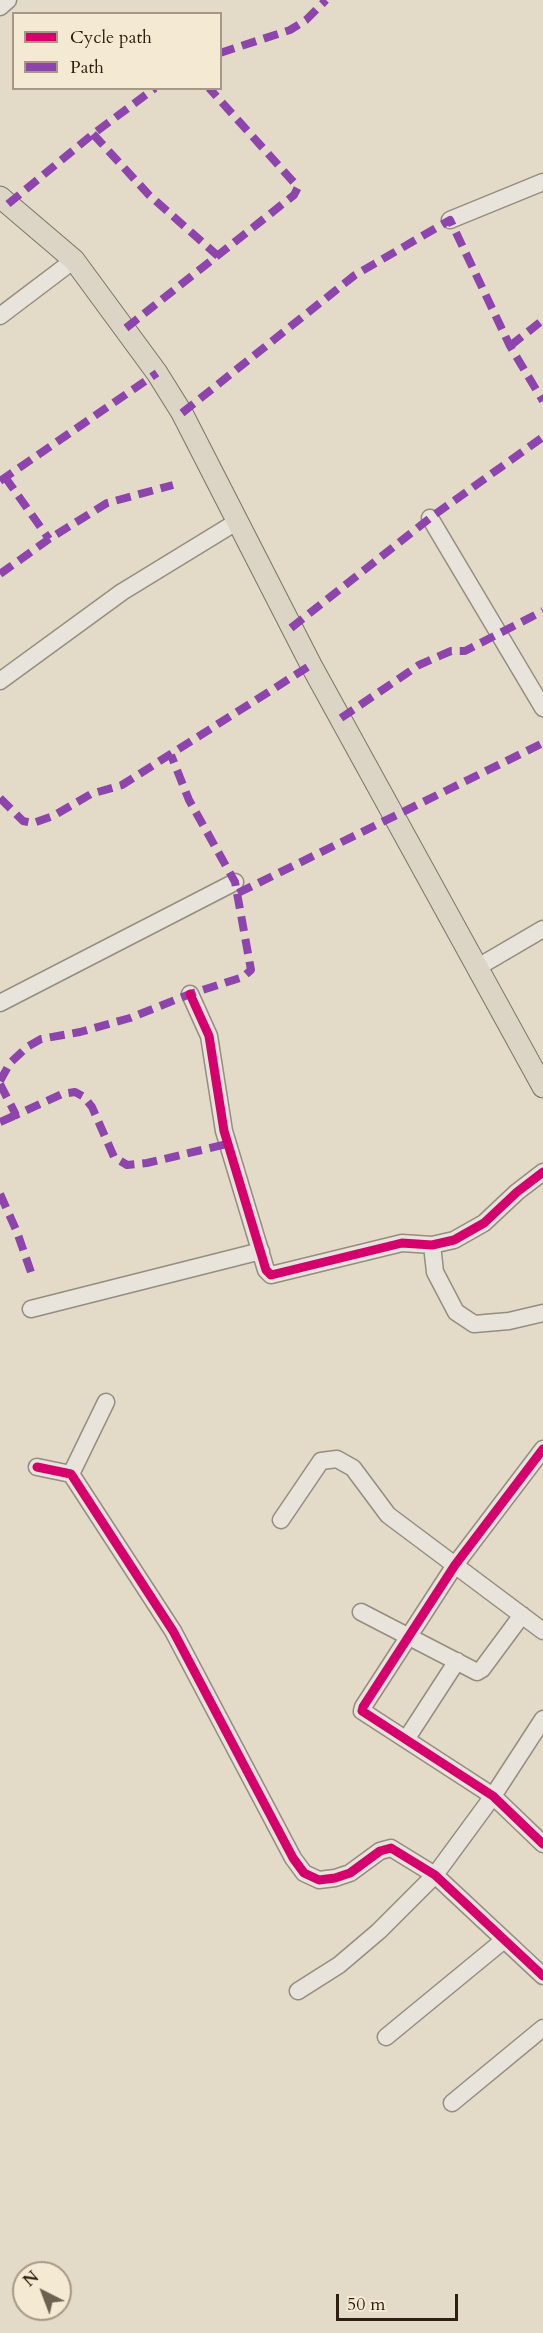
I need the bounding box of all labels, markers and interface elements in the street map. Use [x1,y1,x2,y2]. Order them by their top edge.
legend [12,12,222,90]
text: Cycle path [70,25,152,50]
text: Path [70,55,104,80]
north arrow [12,2261,72,2321]
text: N [19,2266,44,2292]
scale bar [339,2282,460,2320]
text: 50 m [347,2292,386,2317]

